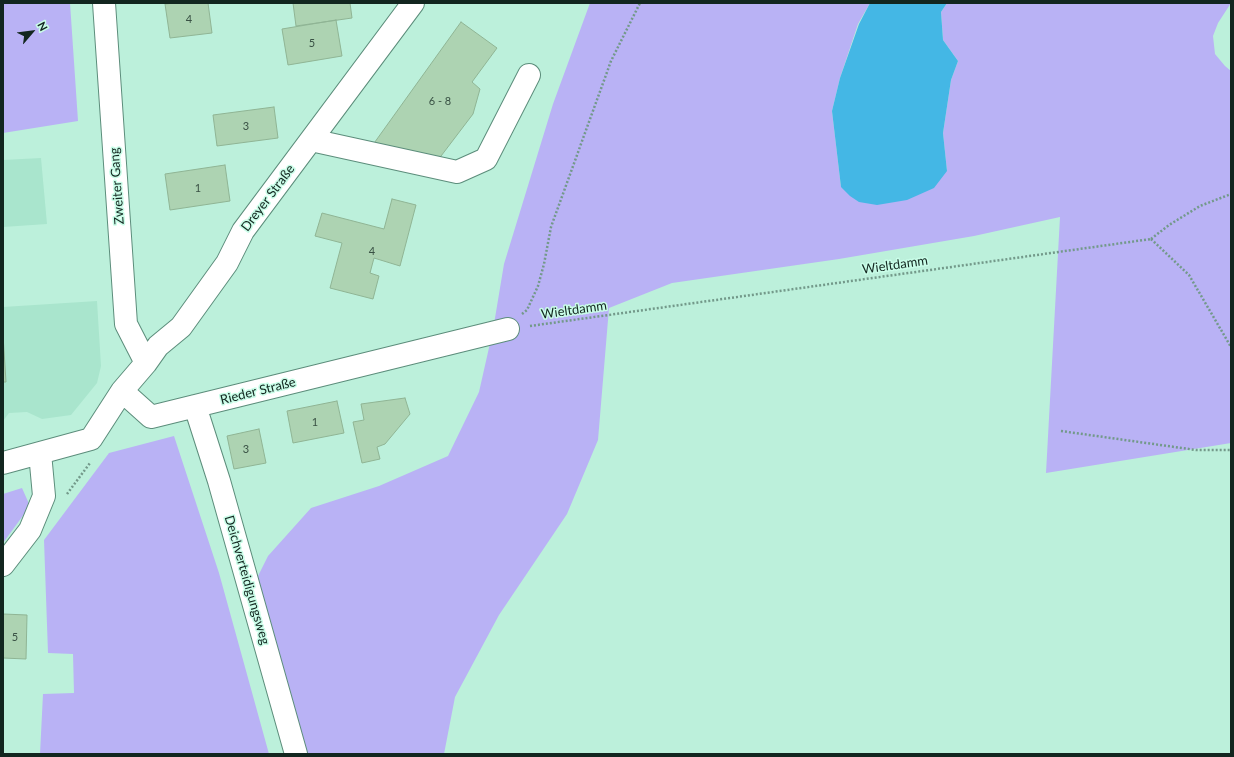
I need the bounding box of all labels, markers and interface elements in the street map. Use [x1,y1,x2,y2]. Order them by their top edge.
north arrow [12,12,52,52]
house number: 4 [186,12,192,26]
text: N [35,19,51,33]
house number: 5 [309,36,315,50]
house number: 6 - 8 [429,94,451,108]
house number: 3 [243,119,249,133]
street label: Zweiter Gang [107,147,127,225]
street label: Dreyer Straße [238,162,298,234]
house number: 1 [195,181,201,195]
house number: 4 [369,244,375,258]
street label: Wieltdamm [861,253,929,277]
street label: Wieltdamm [540,298,608,322]
street label: Rieder Straße [219,374,297,408]
house number: 1 [312,415,318,429]
house number: 3 [243,442,249,456]
street label: Deichverteidigungsweg [221,514,273,646]
house number: 5 [12,630,18,644]

